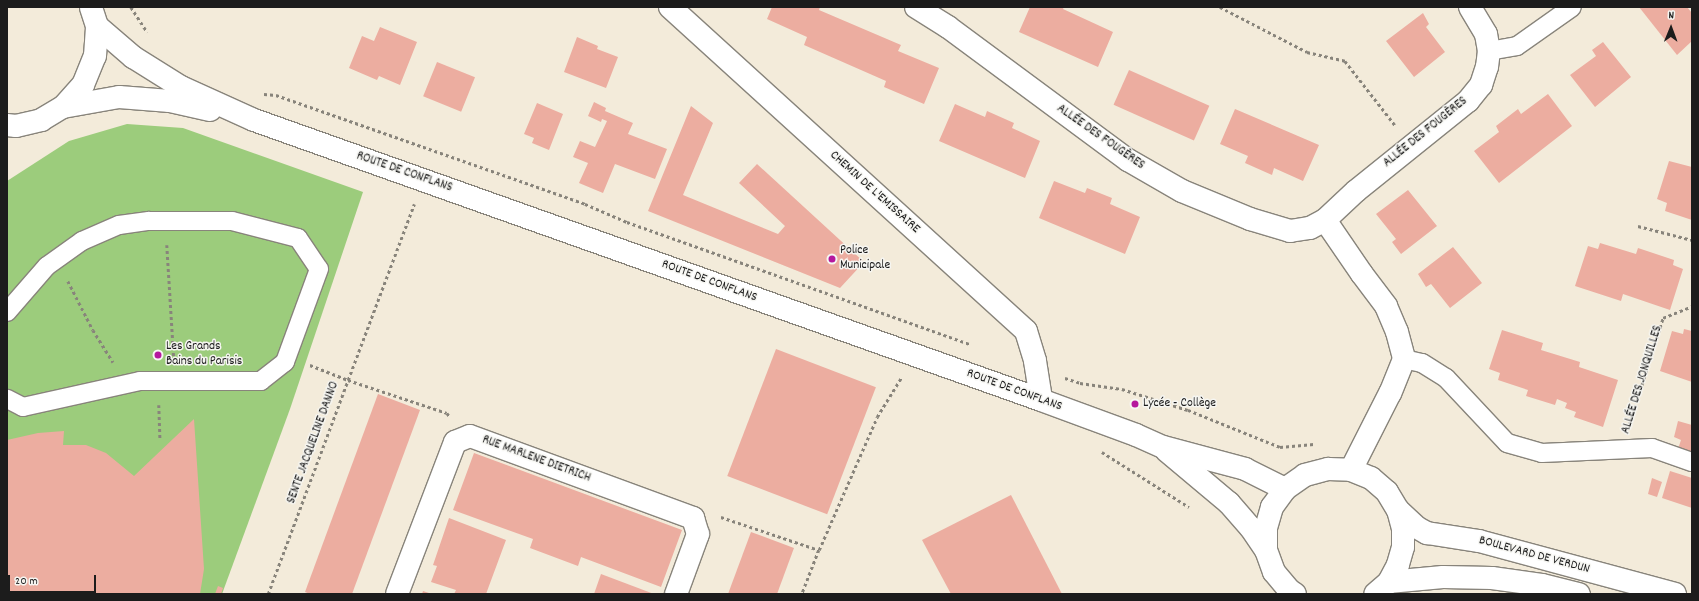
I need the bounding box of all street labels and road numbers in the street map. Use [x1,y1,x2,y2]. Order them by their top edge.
street label: ALLÉE DES FOUGÈRES [1381,94,1471,172]
street label: ALLÉE DES FOUGÈRES [1053,102,1147,174]
street label: CHEMIN DE L'EMISSAIRE [826,148,922,238]
street label: ROUTE DE CONFLANS [354,149,454,197]
street label: ROUTE DE CONFLANS [659,258,759,306]
street label: ALLÉE DES JONQUILLES [1619,324,1667,436]
street label: ROUTE DE CONFLANS [964,367,1064,415]
street label: SENTE JACQUELINE DANNO [285,380,343,506]
street label: RUE MARLENE DIETRICH [480,433,592,487]
street label: BOULEVARD DE VERDUN [1477,534,1591,578]

